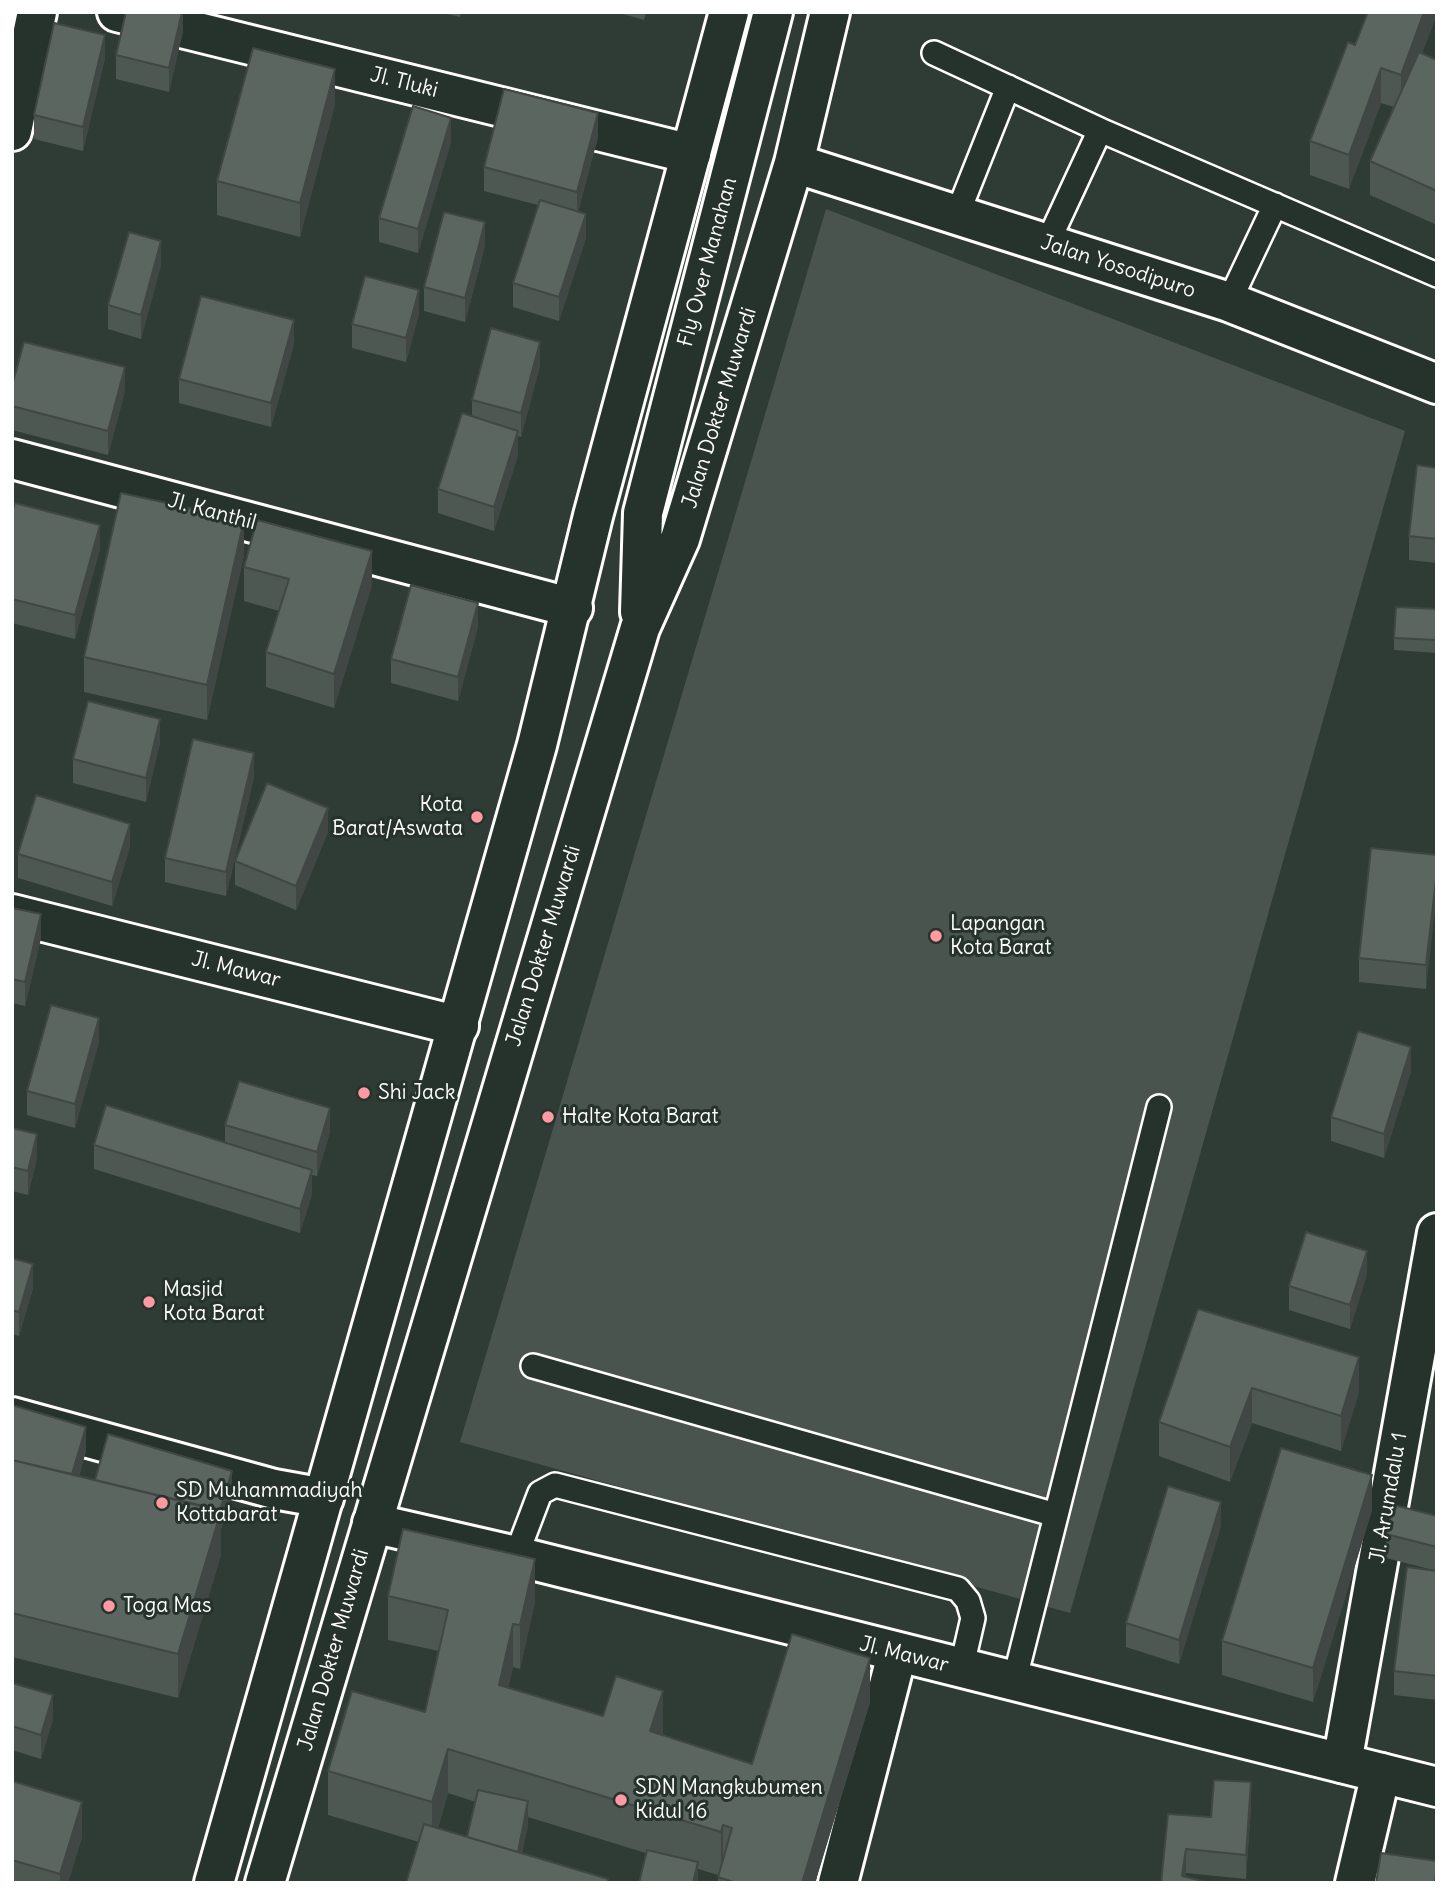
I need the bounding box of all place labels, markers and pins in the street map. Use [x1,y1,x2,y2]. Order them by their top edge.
place label: Kota Barat/Aswata [332,792,463,842]
marker: Kota Barat/Aswata [469,809,485,825]
place label: Lapangan Kota Barat [950,911,1052,961]
marker: Lapangan Kota Barat [928,928,944,944]
place label: Shi Jack [378,1080,455,1106]
marker: Shi Jack [356,1085,372,1101]
place label: Halte Kota Barat [562,1104,719,1130]
marker: Halte Kota Barat [540,1109,556,1125]
place label: Masjid Kota Barat [163,1277,265,1327]
marker: Masjid Kota Barat [141,1294,157,1310]
place label: SD Muhammadiyah Kottabarat [176,1478,363,1528]
marker: SD Muhammadiyah Kottabarat [154,1495,170,1511]
place label: Toga Mas [123,1593,212,1619]
marker: Toga Mas [101,1598,117,1614]
place label: SDN Mangkubumen Kidul 16 [635,1775,823,1825]
marker: SDN Mangkubumen Kidul 16 [613,1792,629,1808]

